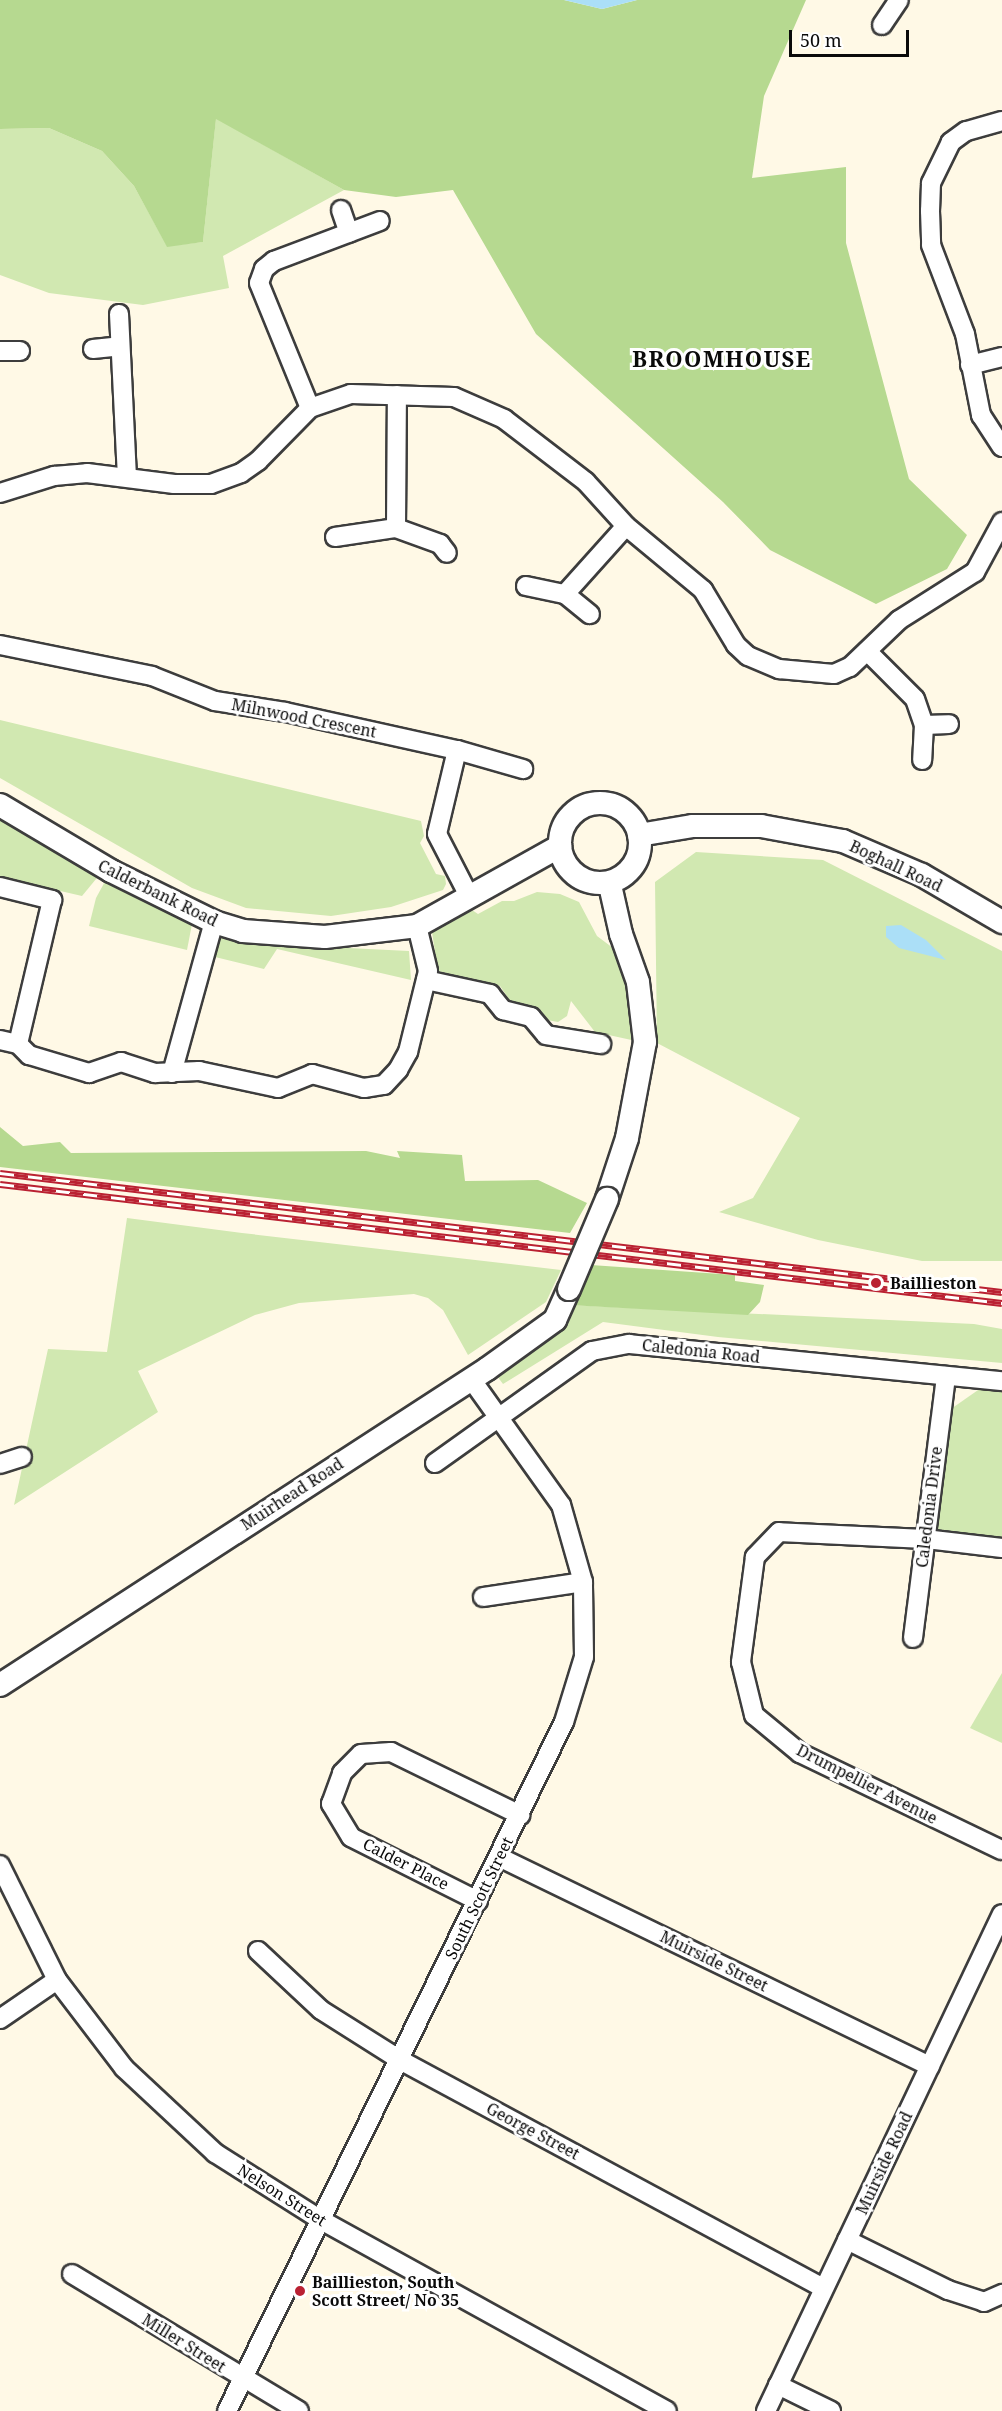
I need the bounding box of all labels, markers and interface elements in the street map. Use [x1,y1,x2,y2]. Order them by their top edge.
scale bar [792,18,912,56]
text: 50 m [800,28,842,52]
district label: BROOMHOUSE [632,346,812,372]
street label: Milnwood Crescent [230,695,378,741]
street label: Boghall Road [847,836,945,896]
street label: Calderbank Road [95,856,221,930]
place label: Baillieston [890,1273,977,1293]
marker: Baillieston [867,1274,885,1292]
street label: Caledonia Road [641,1335,761,1367]
street label: Caledonia Drive [912,1445,946,1569]
street label: Muirhead Road [237,1454,347,1534]
street label: Drumpellier Avenue [793,1740,941,1828]
street label: Calder Place [360,1834,452,1894]
street label: South Scott Street [441,1834,517,1962]
street label: Muirside Street [657,1927,771,1995]
street label: George Street [483,2098,583,2164]
street label: Muirside Road [852,2109,916,2217]
street label: Nelson Street [234,2160,330,2230]
place label: Baillieston, South Scott Street/ No 35 [312,2272,459,2310]
marker: Baillieston, South Scott Street/ No 35 [293,2284,307,2298]
street label: Miller Street [139,2310,229,2376]

